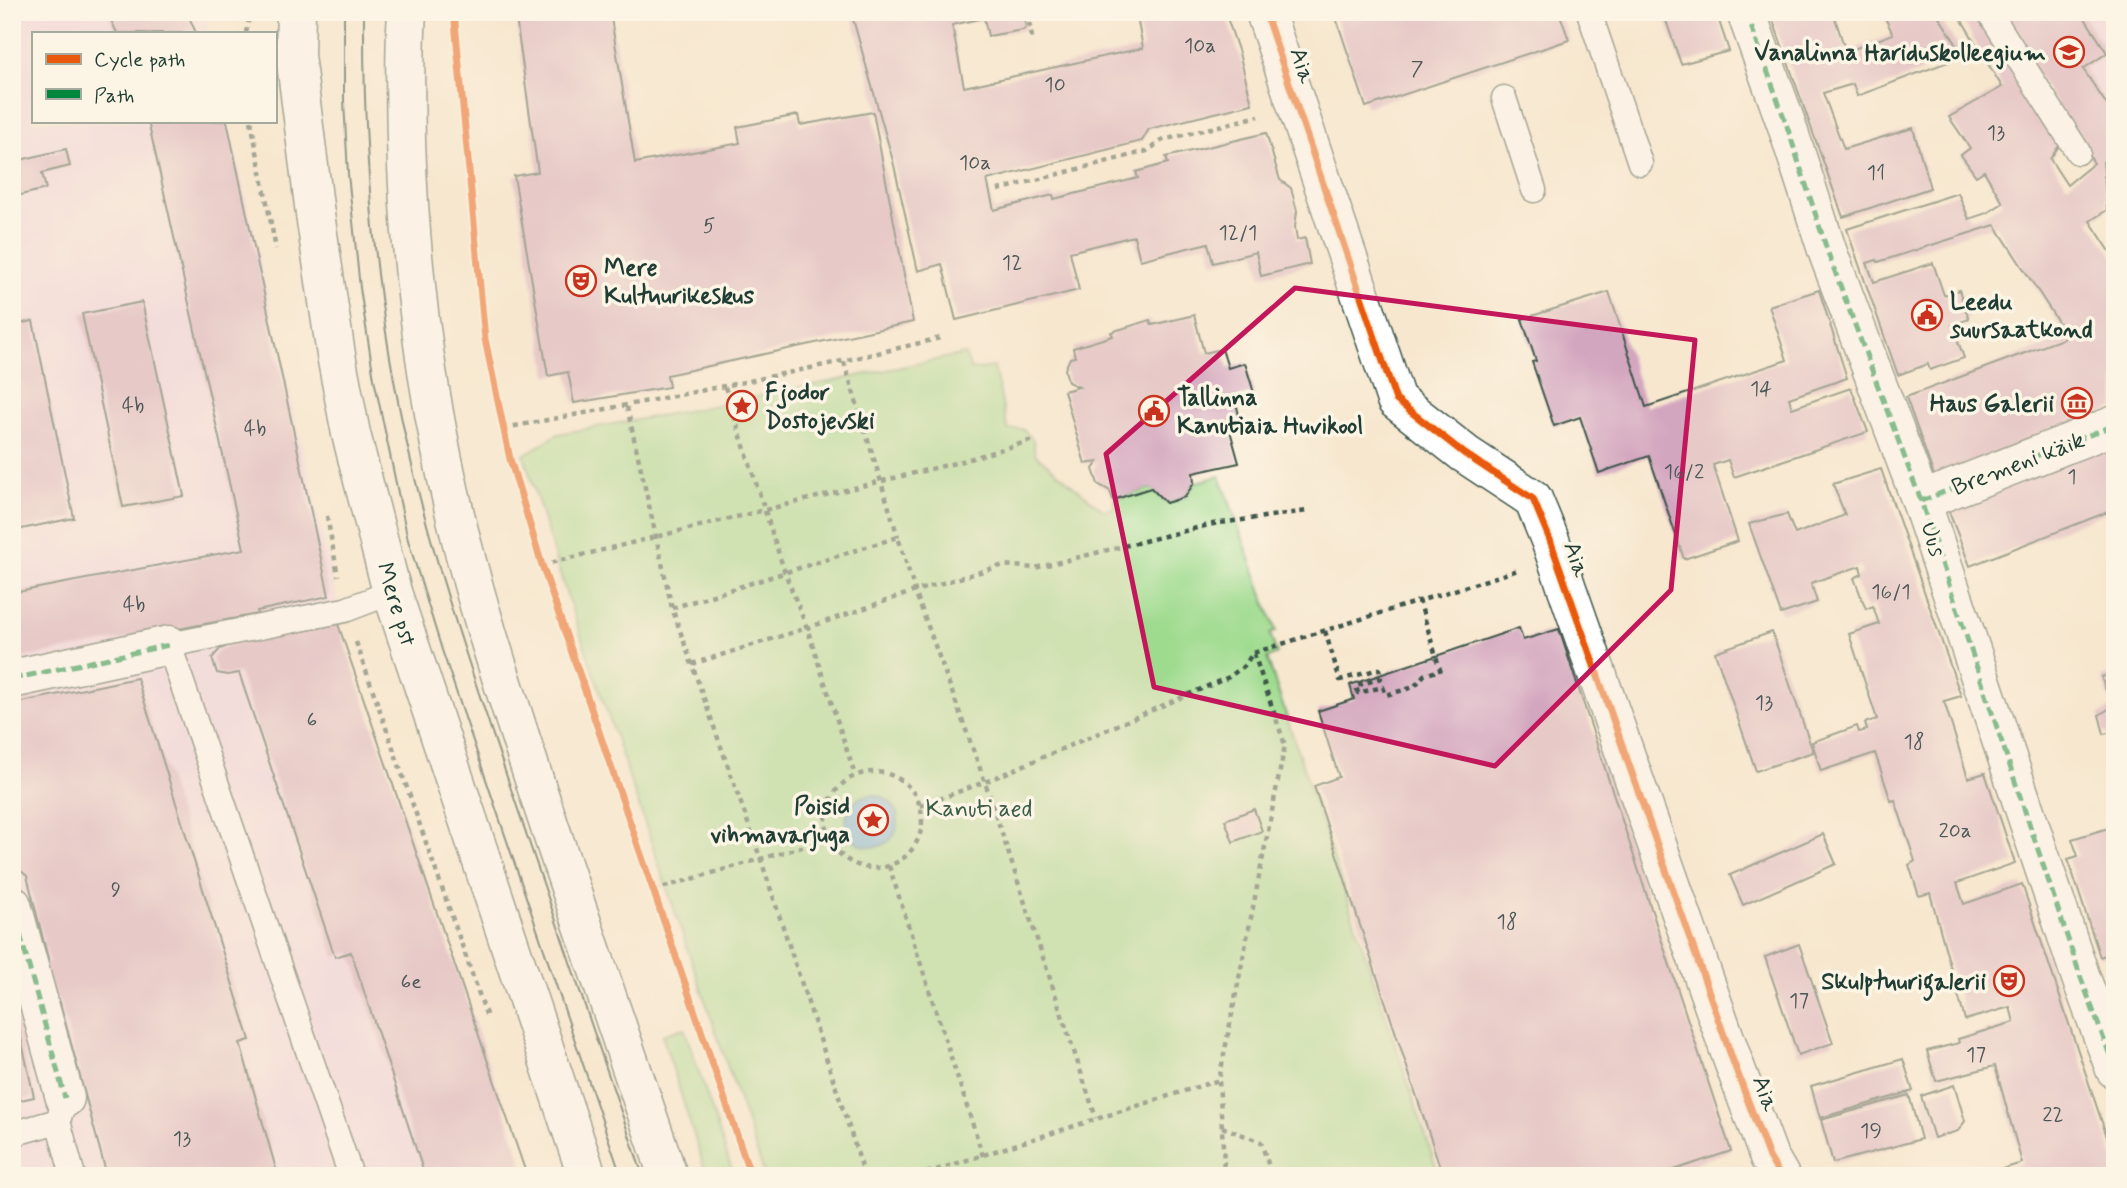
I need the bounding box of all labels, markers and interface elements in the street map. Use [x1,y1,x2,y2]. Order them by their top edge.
legend [32,32,276,122]
house number: 10a [1184,32,1216,60]
school or university icon: Vanalinna Hariduskolleegium [2052,35,2086,69]
place label: Vanalinna Hariduskolleegium [1754,38,2046,70]
street label: Aia [1281,44,1322,88]
text: Cycle path [94,46,185,74]
house number: 7 [1411,55,1424,83]
house number: 10 [1044,71,1066,99]
text: Path [94,82,134,110]
house number: 13 [1987,119,2005,147]
house number: 10a [959,149,991,177]
house number: 11 [1867,159,1885,187]
house number: 5 [703,212,715,240]
house number: 12/1 [1218,219,1258,247]
house number: 12 [1002,249,1022,277]
place label: Mere Kultuurikeskus [604,253,754,312]
theatre icon: Mere Kultuurikeskus [564,264,598,298]
place label: Leedu suursaatkond [1949,287,2093,346]
public building icon: Leedu suursaatkond [1910,298,1944,332]
house number: 14 [1750,375,1772,403]
place label: Fjodor Dostojevski [765,378,875,437]
place label: Tallinna Kanutiaia Huvikool [1177,383,1363,442]
museum icon: Haus Galerii [2060,386,2094,420]
place icon: Fjodor Dostojevski [725,389,759,423]
place label: Haus Galerii [1930,389,2054,420]
house number: 4b [122,392,144,420]
public building icon: Tallinna Kanutiaia Huvikool [1137,394,1171,428]
house number: 4b [244,415,266,443]
street label: Bremeni käik [1948,425,2089,504]
house number: 16/2 [1664,458,1704,486]
house number: 1 [2067,463,2077,491]
street label: Uus [1912,518,1953,561]
street label: Aia [1555,538,1596,582]
street label: Mere pst [368,559,423,651]
house number: 16/1 [1871,578,1911,606]
house number: 4b [123,591,145,619]
house number: 13 [1755,689,1773,717]
house number: 6 [307,706,317,734]
house number: 18 [1904,728,1924,756]
place label: Poisid vihmavarjuga [710,792,850,852]
park label: Kanuti aed [925,794,1033,825]
place icon: Poisid vihmavarjuga [856,803,890,837]
house number: 20a [1938,817,1972,845]
house number: 9 [111,876,121,904]
house number: 18 [1497,908,1517,936]
theatre icon: Skulptuurigalerii [1992,964,2026,998]
place label: Skulptuurigalerii [1821,967,1986,1001]
house number: 6e [400,968,422,996]
house number: 17 [1789,987,1809,1015]
house number: 17 [1966,1041,1986,1069]
street label: Aia [1744,1071,1785,1116]
house number: 22 [2042,1101,2064,1129]
house number: 19 [1860,1117,1882,1145]
house number: 13 [173,1125,191,1153]

